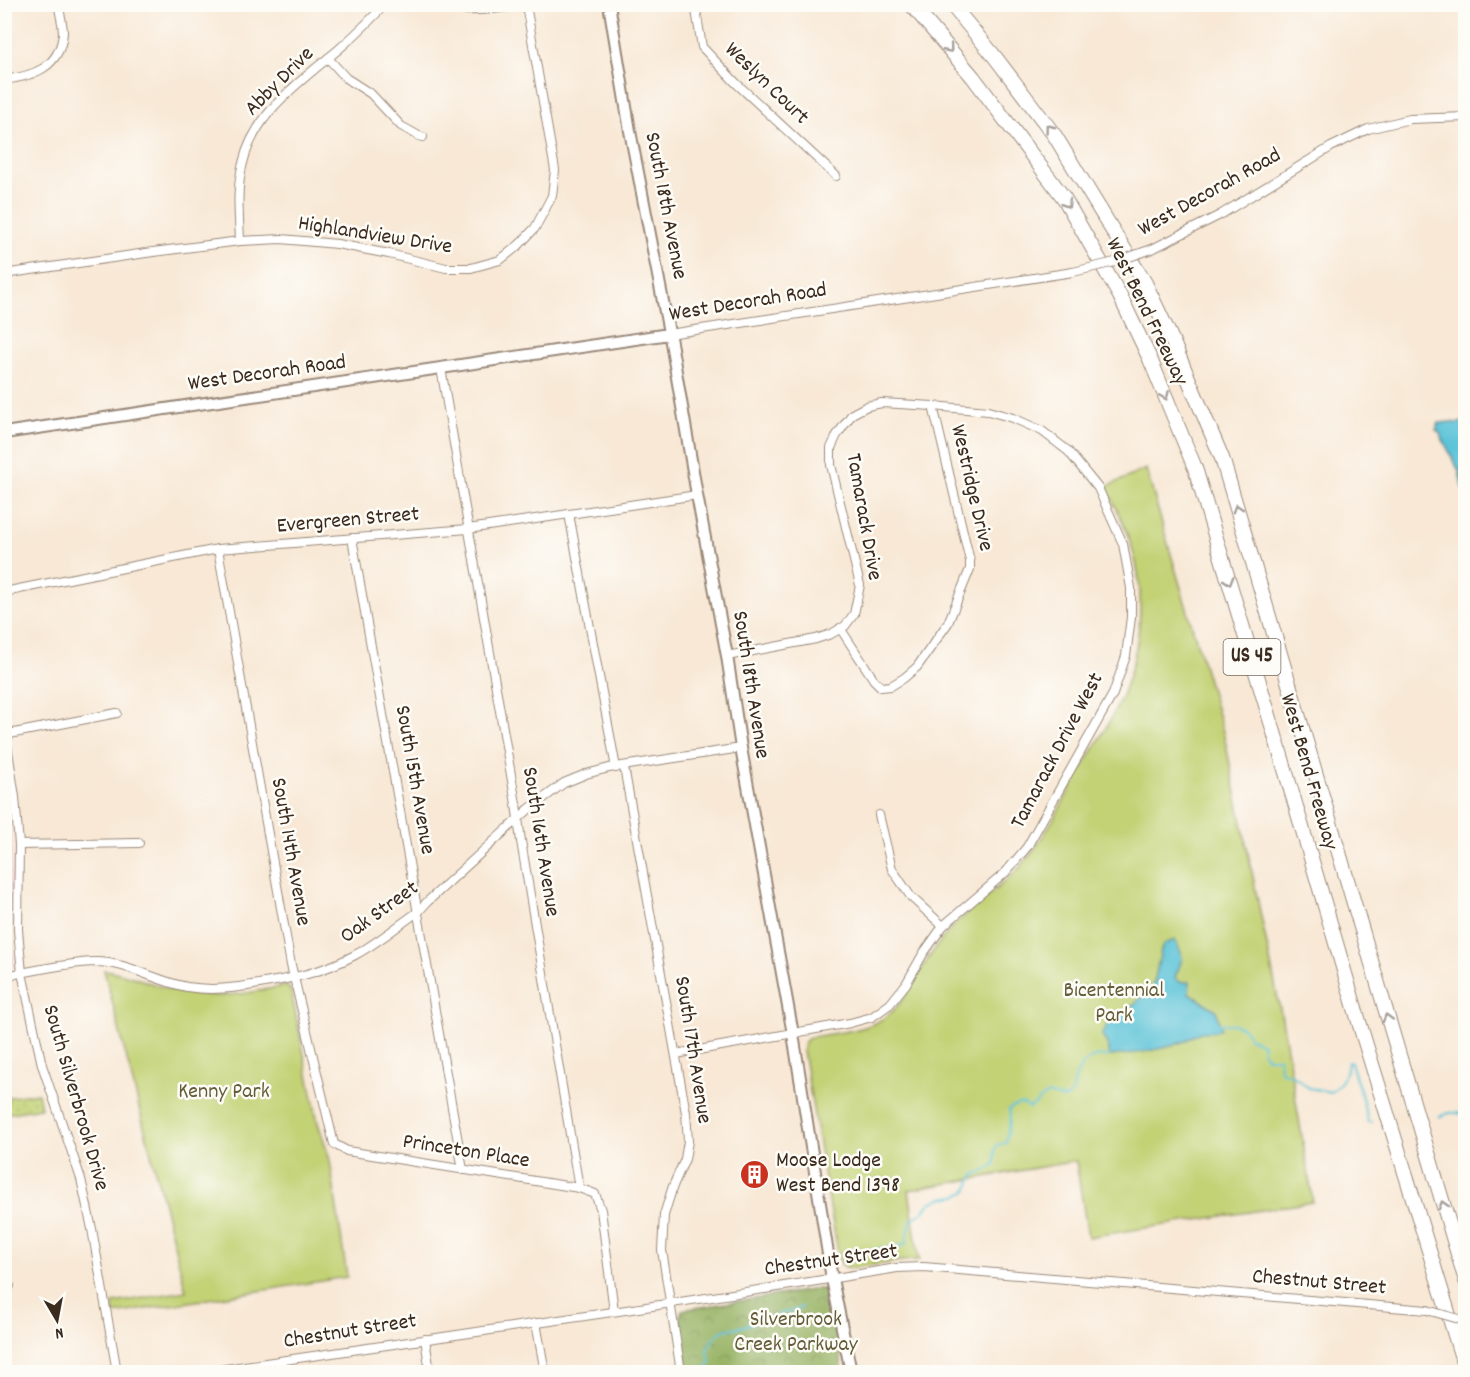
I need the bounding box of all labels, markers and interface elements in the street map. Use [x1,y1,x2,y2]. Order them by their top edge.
street label: Weslyn Court [717,36,815,132]
street label: Abby Drive [238,40,322,124]
one-way arrow [942,42,953,53]
one-way arrow [1045,124,1056,135]
street label: South 18th Avenue [636,130,694,282]
street label: West Decorah Road [1133,141,1287,245]
one-way arrow [1060,198,1072,208]
street label: Highlandview Drive [296,209,454,263]
street label: West Bend Freeway [1097,233,1196,392]
street label: West Decorah Road [667,275,829,331]
street label: West Decorah Road [186,348,348,400]
one-way arrow [1158,390,1170,401]
street label: Westridge Drive [941,422,1001,554]
street label: Tamarack Drive [837,451,889,583]
street label: Evergreen Street [276,499,420,543]
one-way arrow [1232,503,1244,514]
one-way arrow [1222,575,1234,585]
street label: South 18th Avenue [723,609,777,761]
road number: US 45 [1224,639,1280,675]
street label: Tamarack Drive West [1004,667,1112,835]
street label: West Bend Freeway [1271,690,1345,855]
street label: South 15th Avenue [386,703,442,857]
street label: South 16th Avenue [513,765,567,919]
street label: South 14th Avenue [262,776,318,928]
street label: Oak Street [334,874,426,952]
street label: South 17th Avenue [665,974,719,1126]
park label: Bicentennial Park [1064,976,1164,1032]
street label: South Silverbrook Drive [34,1001,116,1195]
one-way arrow [1382,1013,1394,1023]
park label: Kenny Park [178,1077,270,1108]
street label: Princeton Place [400,1127,532,1177]
place label: Moose Lodge West Bend 1398 [776,1146,900,1202]
building icon: Moose Lodge West Bend 1398 [739,1158,771,1190]
one-way arrow [1438,1200,1450,1210]
street label: Chestnut Street [762,1236,900,1286]
street label: Chestnut Street [1251,1262,1387,1304]
north arrow [27,1290,87,1350]
park label: Silverbrook Creek Parkway [734,1305,859,1361]
street label: Chestnut Street [281,1306,419,1358]
text: N [53,1320,65,1344]

